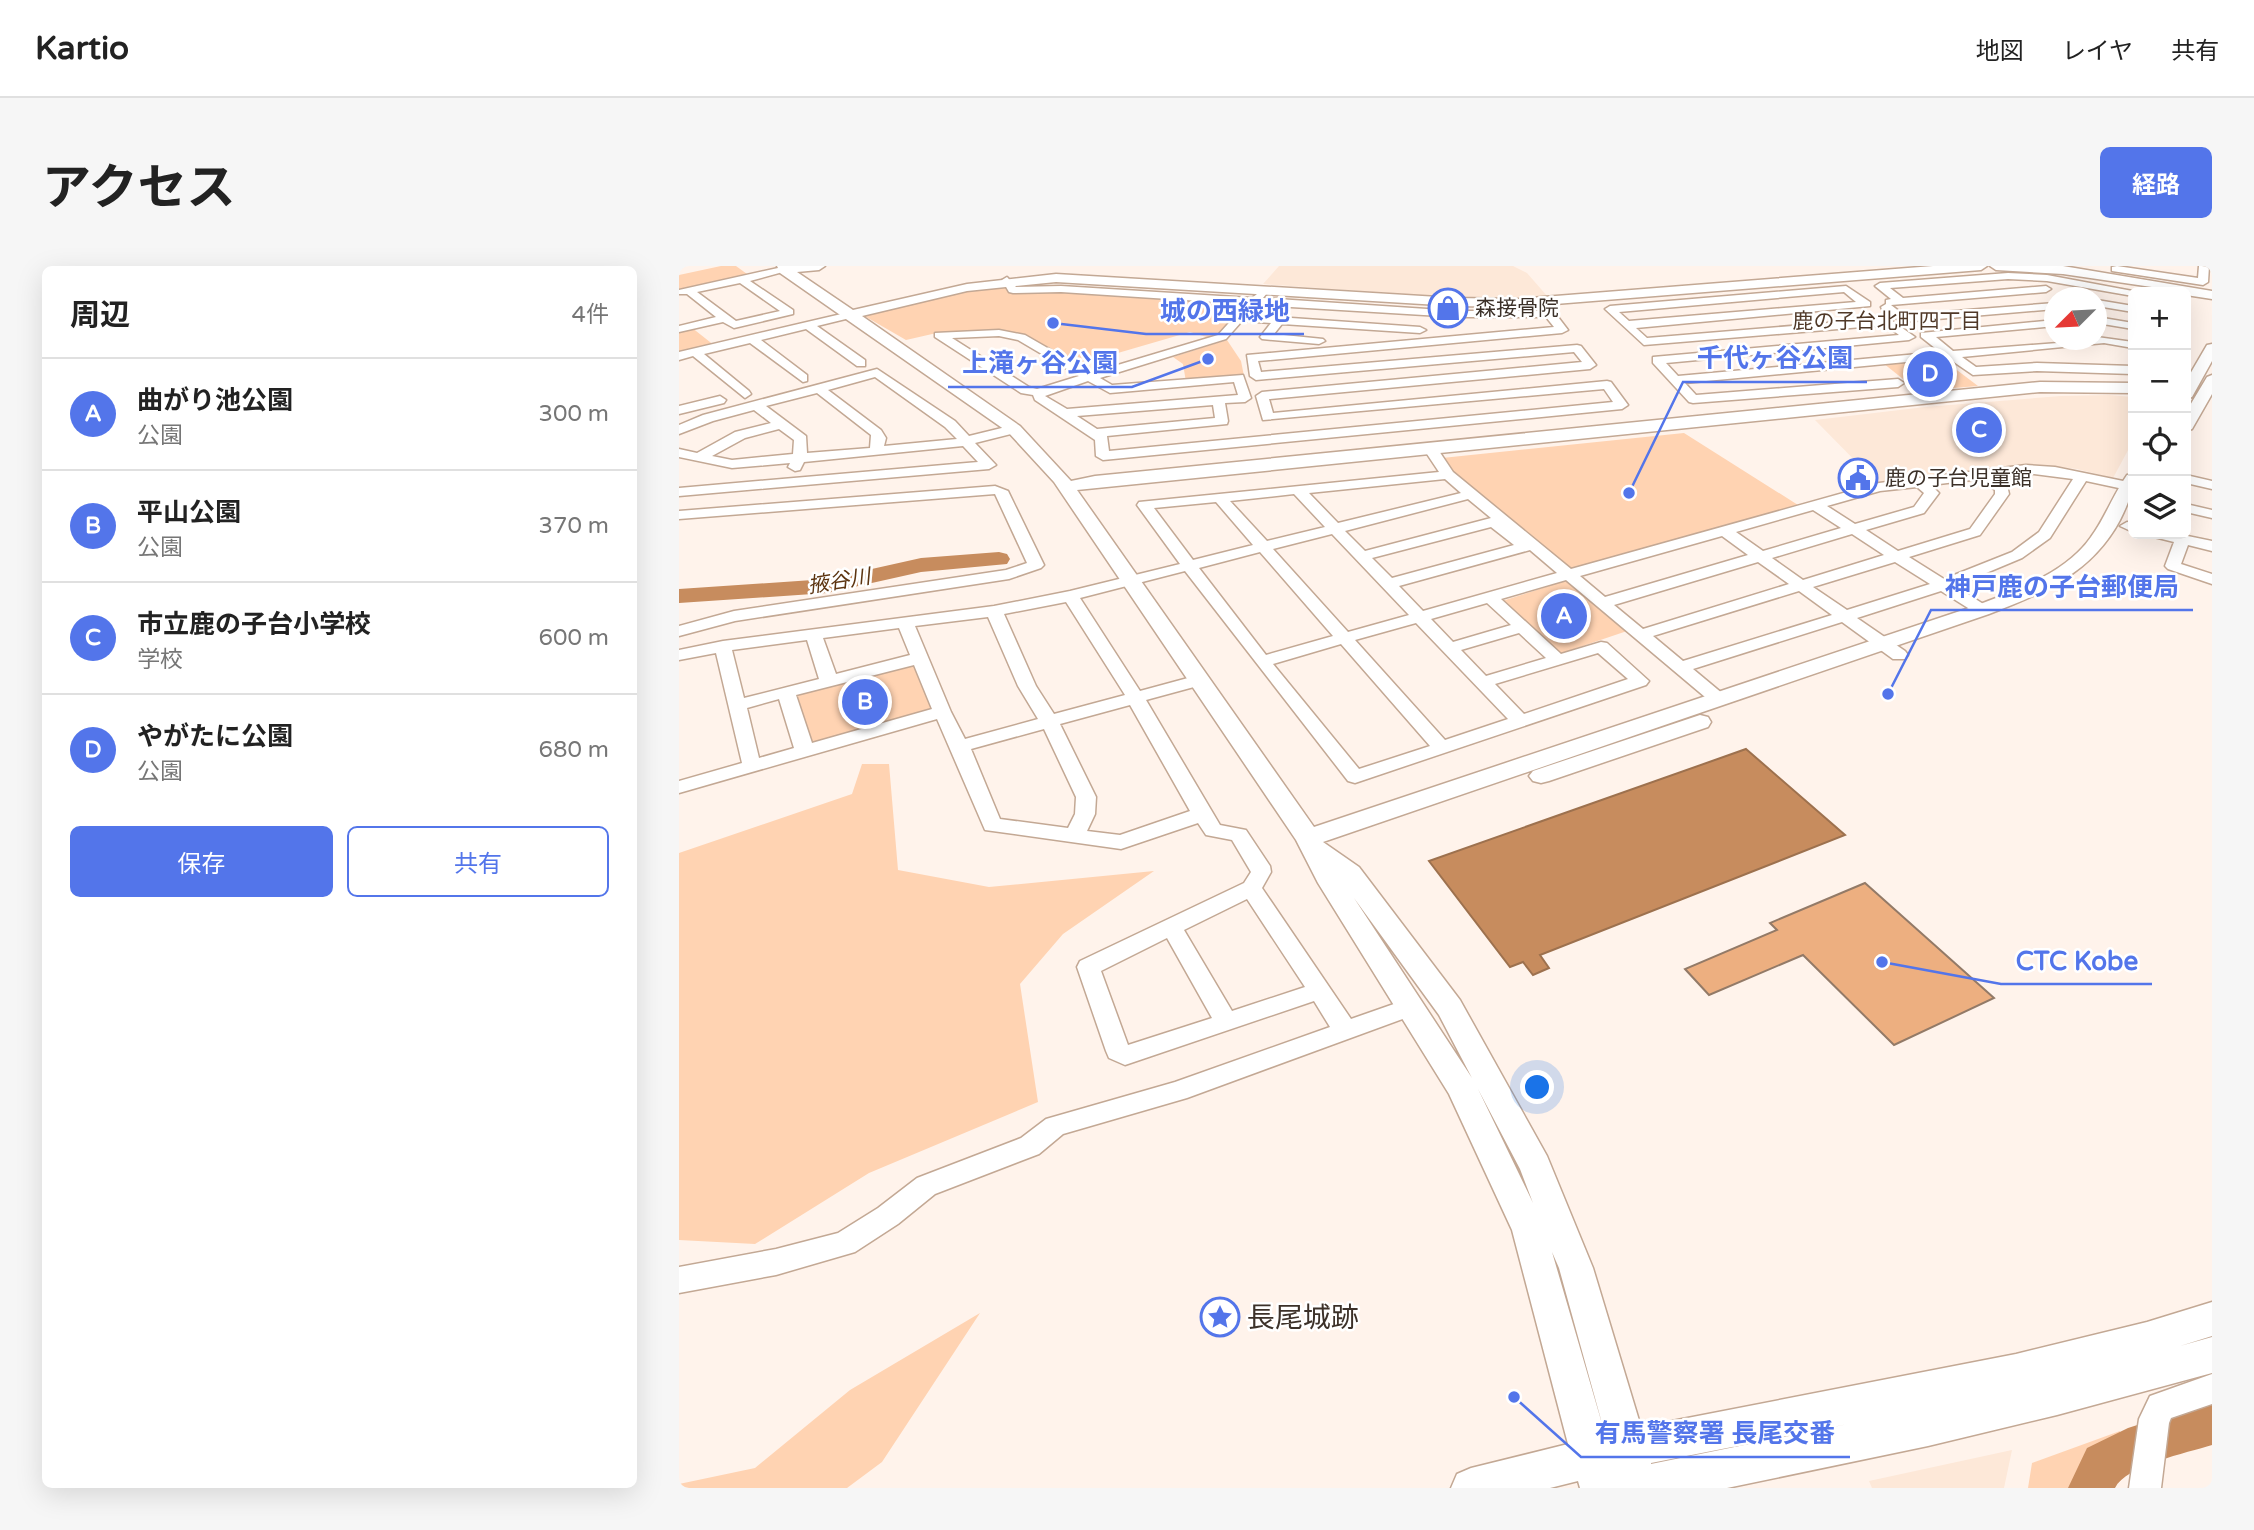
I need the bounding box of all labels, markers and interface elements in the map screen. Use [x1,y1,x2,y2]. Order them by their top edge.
text: Kartio [35,29,129,68]
text: 地図 [1976,37,2024,66]
text: レイヤ [2062,37,2133,66]
text: 共有 [2171,37,2219,66]
button: 経路 [2100,147,2212,218]
text: アクセス [42,159,236,218]
callout: 城の西緑地 [1146,287,1304,334]
shop icon: 森接骨院 [1427,287,1469,329]
north arrow [2044,287,2107,350]
map controls [2128,287,2191,539]
button: + [2128,287,2191,350]
text: 城の西緑地 [1160,296,1290,327]
place label: 森接骨院 [1475,296,1559,321]
text: 周辺 [70,297,130,334]
text: 4件 [572,301,609,329]
district label: 鹿の子台北町四丁目 [1793,309,1982,334]
callout: 千代ヶ谷公園 [1683,335,1867,382]
callout: 上滝ヶ谷公園 [948,340,1132,387]
text: 千代ヶ谷公園 [1697,343,1853,374]
text: 上滝ヶ谷公園 [962,348,1118,379]
pin: D [1907,348,1953,400]
button: − [2128,350,2191,413]
text: 曲がり池公園 [137,385,293,416]
text: A [84,400,102,428]
text: 300 m [539,400,609,428]
pin: C [1956,404,2002,456]
button: locate [2128,413,2191,476]
text: 公園 [137,422,183,450]
public building icon: 鹿の子台児童館 [1837,457,1879,499]
place label: 鹿の子台児童館 [1885,466,2032,491]
button: layers [2128,476,2191,539]
text: 平山公園 [137,497,241,528]
text: B [85,512,101,540]
text: 370 m [539,512,609,540]
text: 公園 [137,534,183,562]
callout: 神戸鹿の子台郵便局 [1931,563,2193,610]
water label: 掖谷川 [806,564,874,599]
text: 神戸鹿の子台郵便局 [1945,572,2179,603]
pin: A [1541,590,1587,642]
text: 市立鹿の子台小学校 [137,609,371,640]
text: C [85,624,101,652]
text: 600 m [539,624,609,652]
text: 学校 [137,646,183,674]
pin: B [842,676,888,728]
text: やがたに公園 [137,721,293,752]
text: D [84,736,102,764]
text: 680 m [539,736,609,764]
text: 公園 [137,758,183,786]
button: 保存 [70,826,333,897]
button: 共有 [347,826,609,897]
callout: CTC Kobe [2001,937,2152,984]
text: CTC Kobe [2016,946,2139,977]
your location [1520,1070,1554,1104]
place icon: 長尾城跡 [1199,1296,1241,1338]
place label: 長尾城跡 [1247,1301,1359,1335]
callout: 有馬警察署 長尾交番 [1581,1410,1850,1457]
text: 有馬警察署 長尾交番 [1595,1418,1835,1449]

